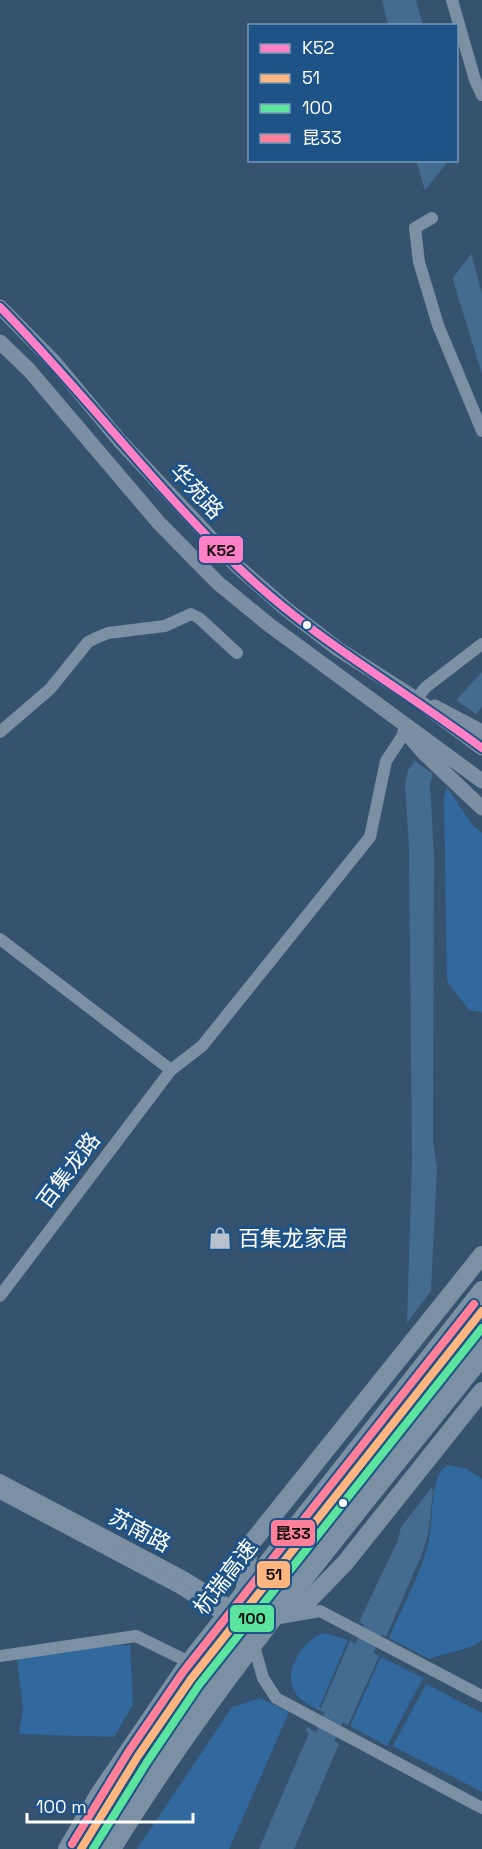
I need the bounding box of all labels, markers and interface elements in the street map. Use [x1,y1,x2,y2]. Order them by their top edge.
legend [248,24,458,162]
text: K52 [302,36,334,59]
text: 51 [302,66,320,89]
text: 100 [302,96,333,119]
text: 昆33 [302,126,342,149]
street label: 华苑路 [164,457,230,525]
line badge: K52 [198,535,244,564]
text: K52 [207,540,236,561]
unlabelled marker [301,619,313,631]
street label: 百集龙路 [30,1126,106,1214]
place label: 百集龙家居 [238,1224,348,1252]
shop icon: 百集龙家居 [207,1225,233,1251]
unlabelled marker [337,1497,349,1509]
street label: 苏南路 [104,1502,176,1558]
line badge: 昆33 [270,1519,316,1547]
text: 昆33 [275,1523,311,1544]
street label: 杭瑞高速 [187,1534,263,1620]
line badge: 51 [256,1560,291,1589]
text: 51 [266,1564,282,1585]
line badge: 100 [229,1604,275,1633]
text: 100 [238,1608,266,1629]
scale bar [27,1786,194,1824]
text: 100 m [36,1795,87,1818]

